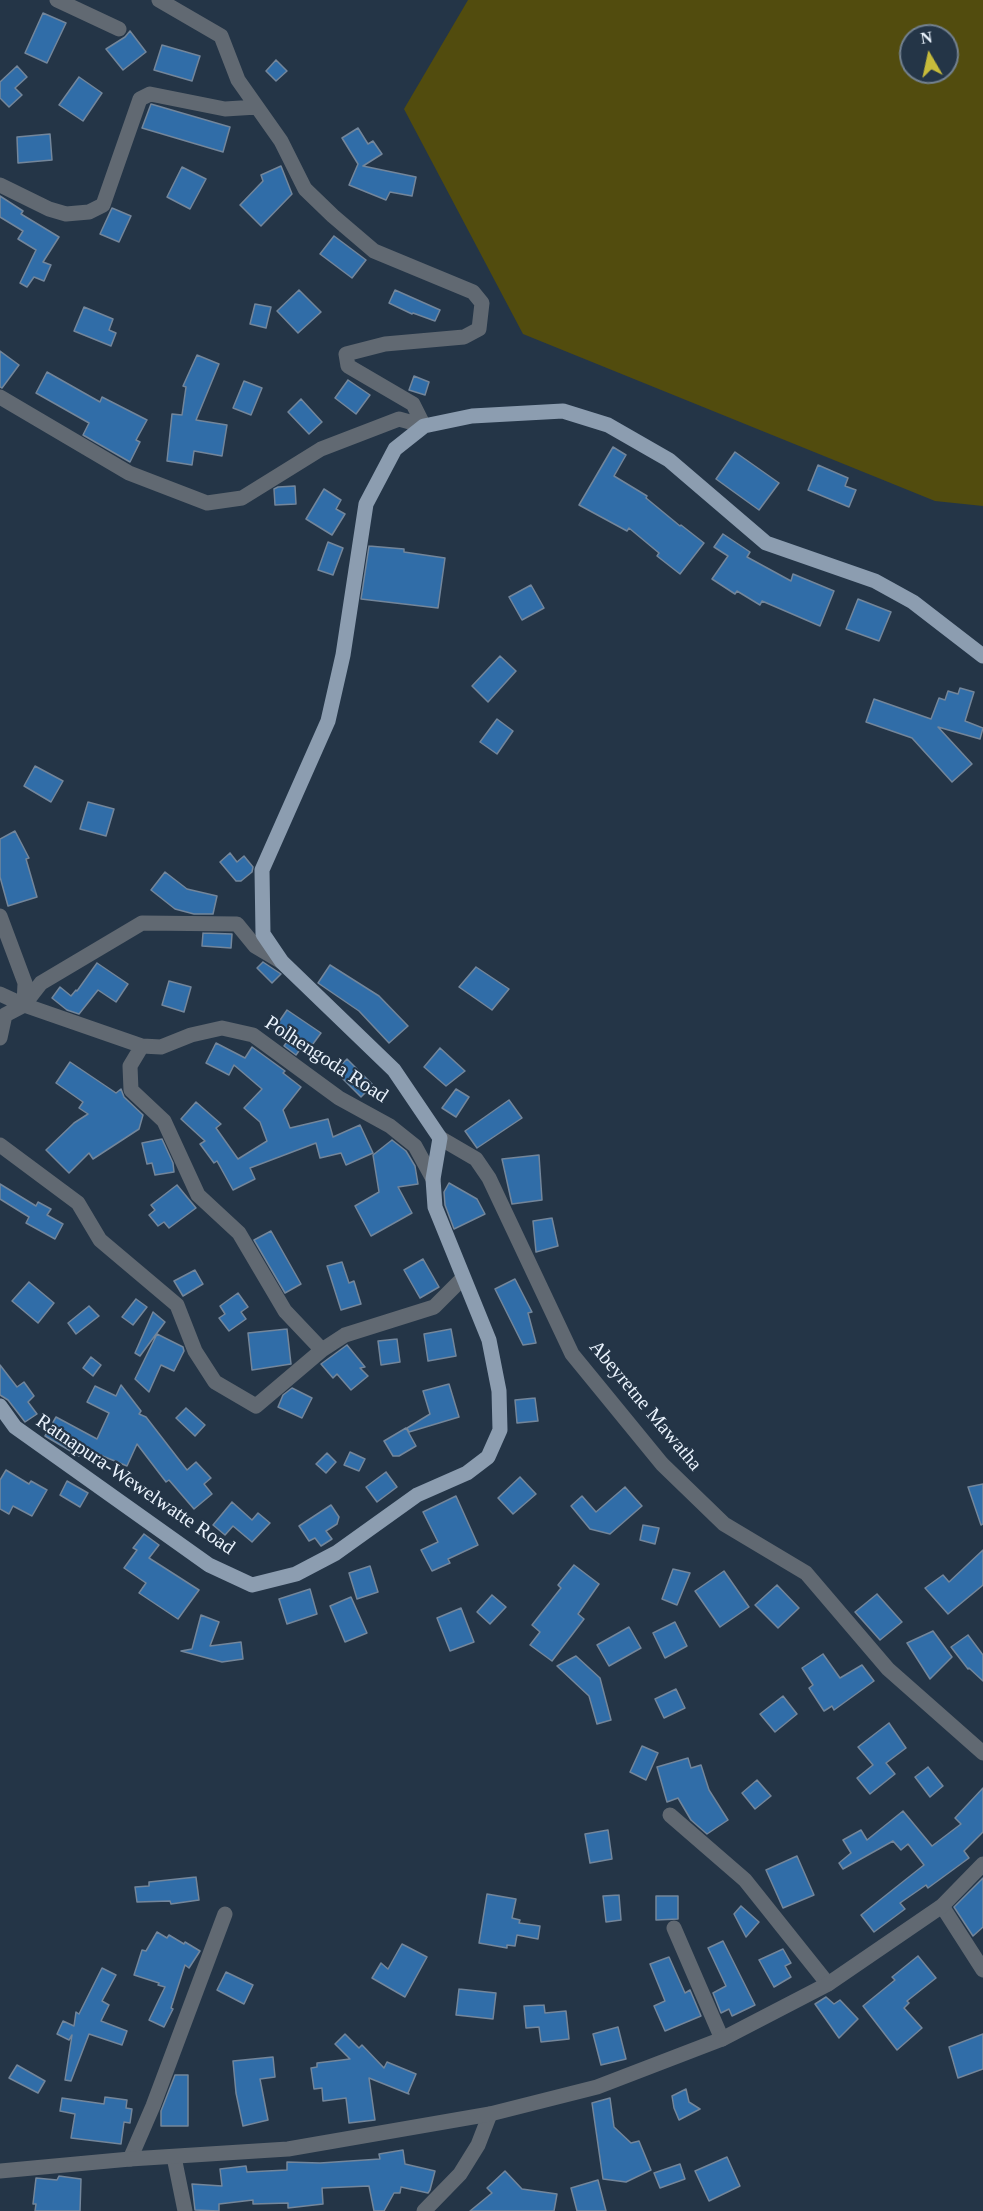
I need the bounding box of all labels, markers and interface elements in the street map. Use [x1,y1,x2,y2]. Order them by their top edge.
north arrow [899,24,959,84]
text: N [919,28,933,47]
street label: Polhengoda Road [260,1011,392,1109]
street label: Abeyretne Mawatha [584,1336,706,1476]
street label: Ratnapura-Wewelwatte Road [31,1410,239,1560]

